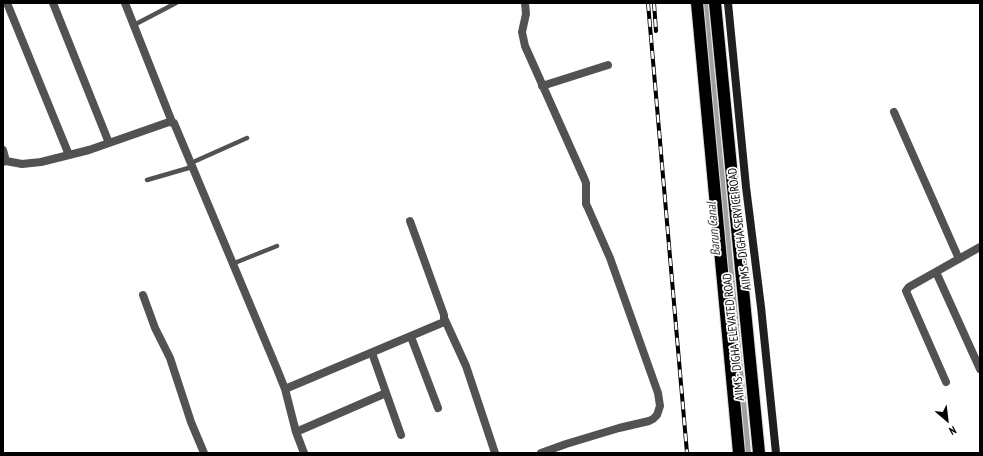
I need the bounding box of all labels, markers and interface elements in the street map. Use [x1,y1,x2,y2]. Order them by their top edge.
street label: AIIMS - DIGHA SERVICE ROAD [725,167,755,291]
water label: Barun Canal [704,201,724,257]
street label: AIIMS- DIGHA ELEVATED ROAD [720,272,748,402]
north arrow [927,400,967,440]
text: N [947,423,959,438]

